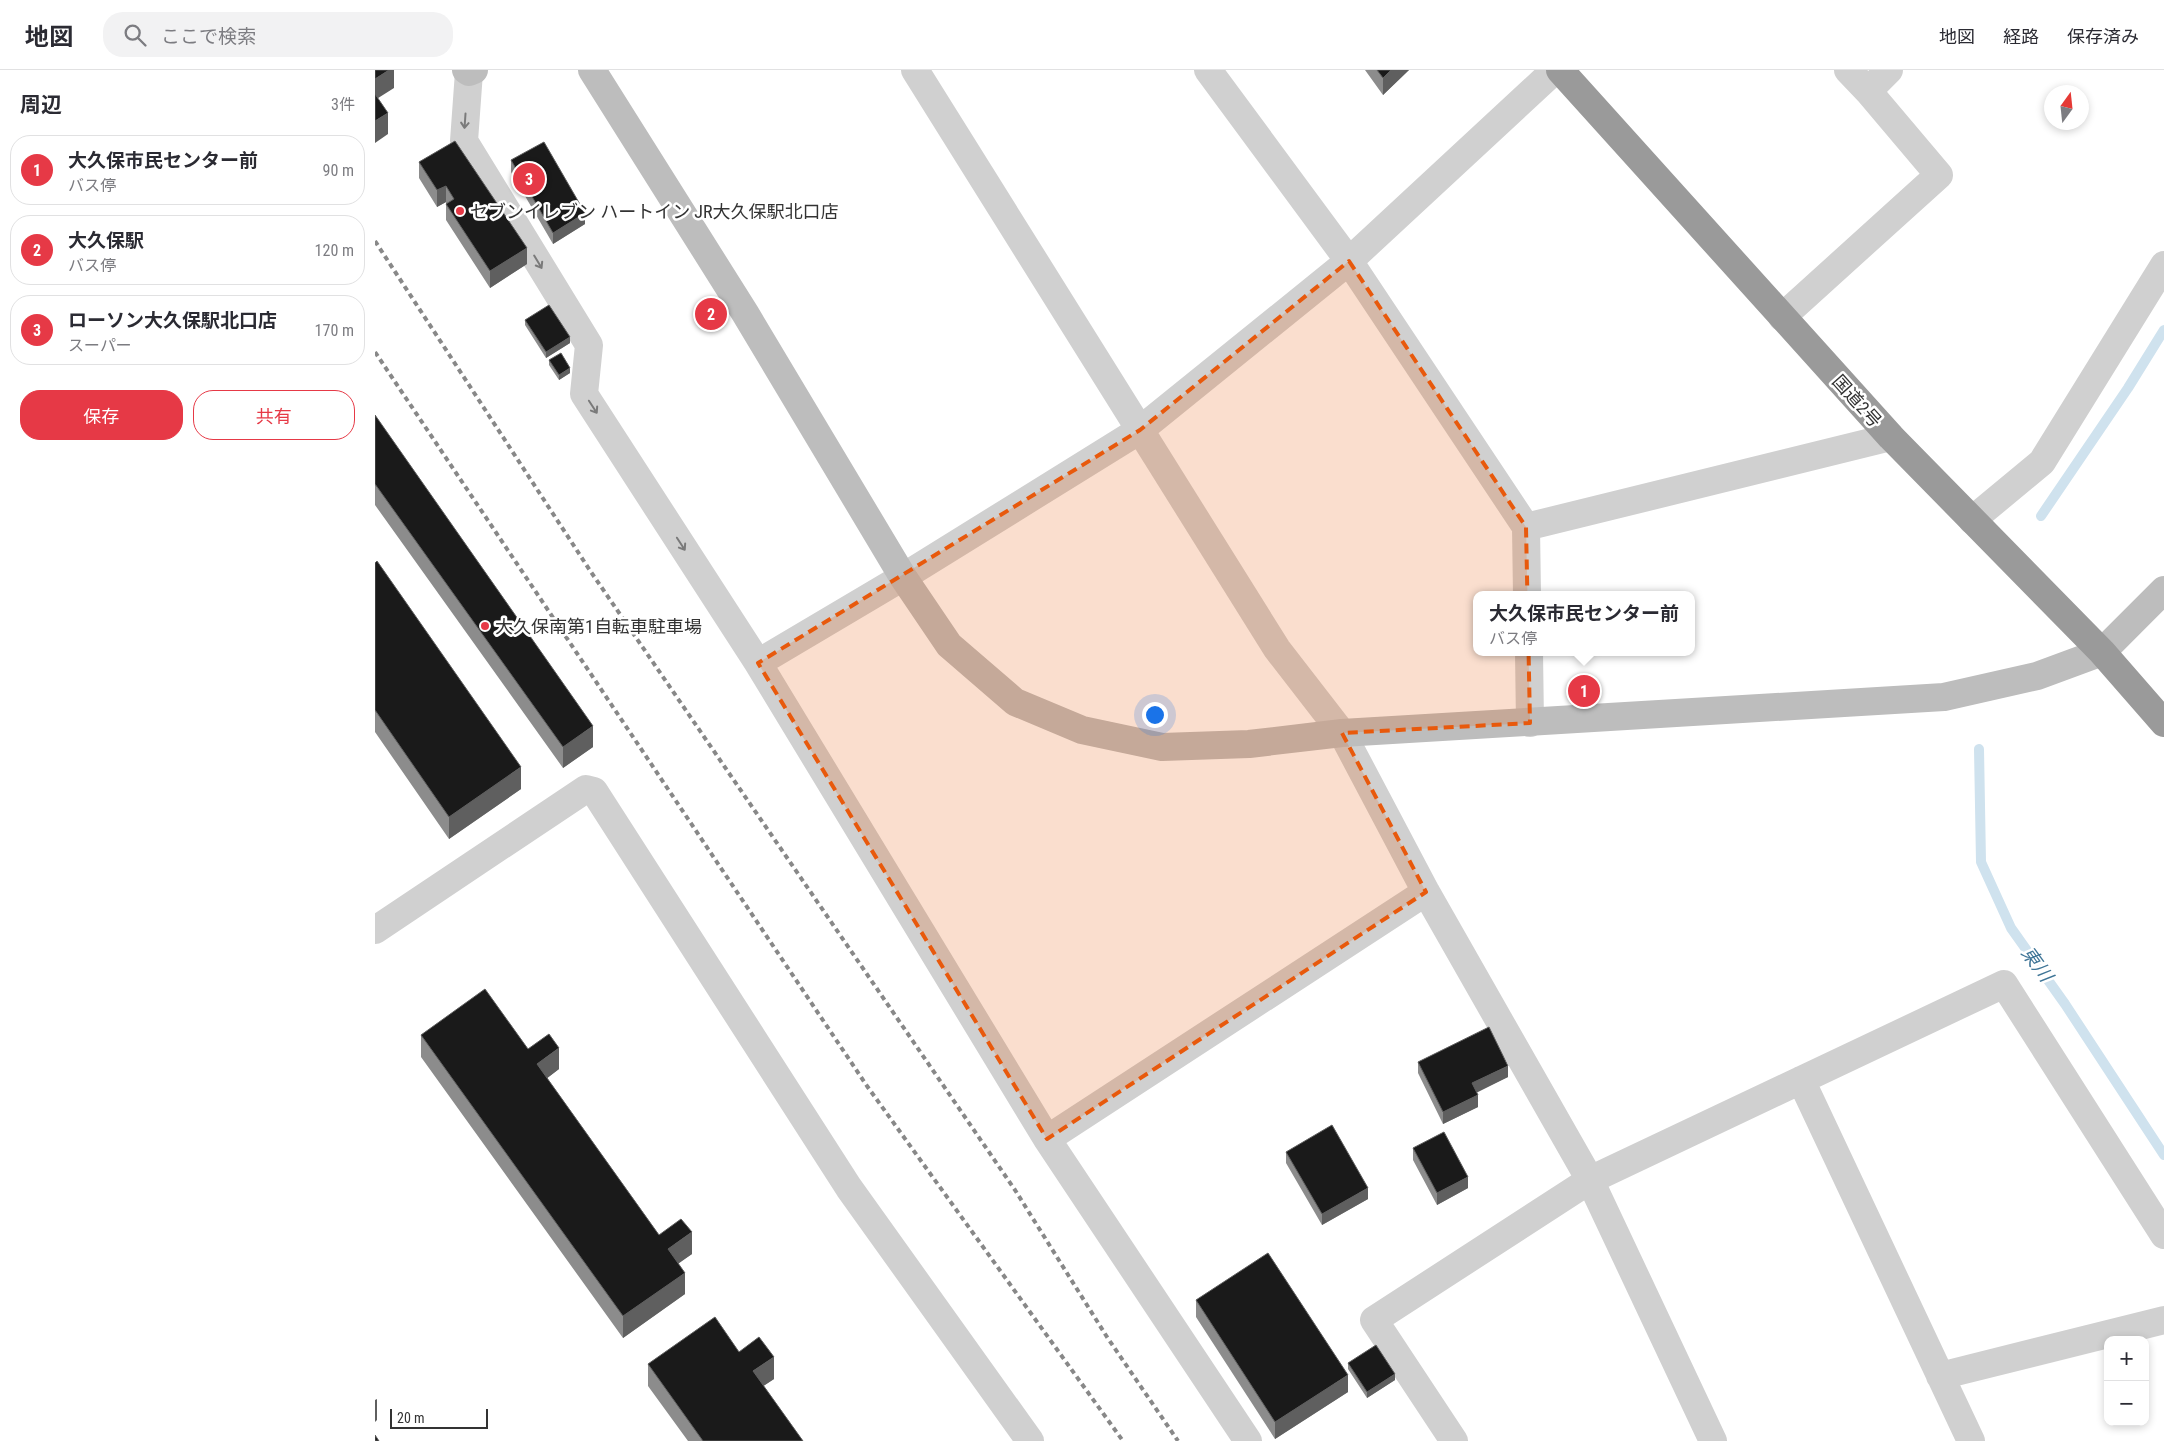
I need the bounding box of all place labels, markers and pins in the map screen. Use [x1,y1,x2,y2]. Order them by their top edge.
pin: 3 [513,160,545,198]
place label: セブンイレブン ハートイン JR大久保駅北口店 [470,201,839,222]
marker: セブンイレブン ハートイン JR大久保駅北口店 [454,205,466,217]
pin: 2 [695,295,727,333]
place label: 大久保南第1自転車駐車場 [495,616,702,637]
marker: 大久保南第1自転車駐車場 [479,620,491,632]
pin: 1 [1568,672,1600,710]

